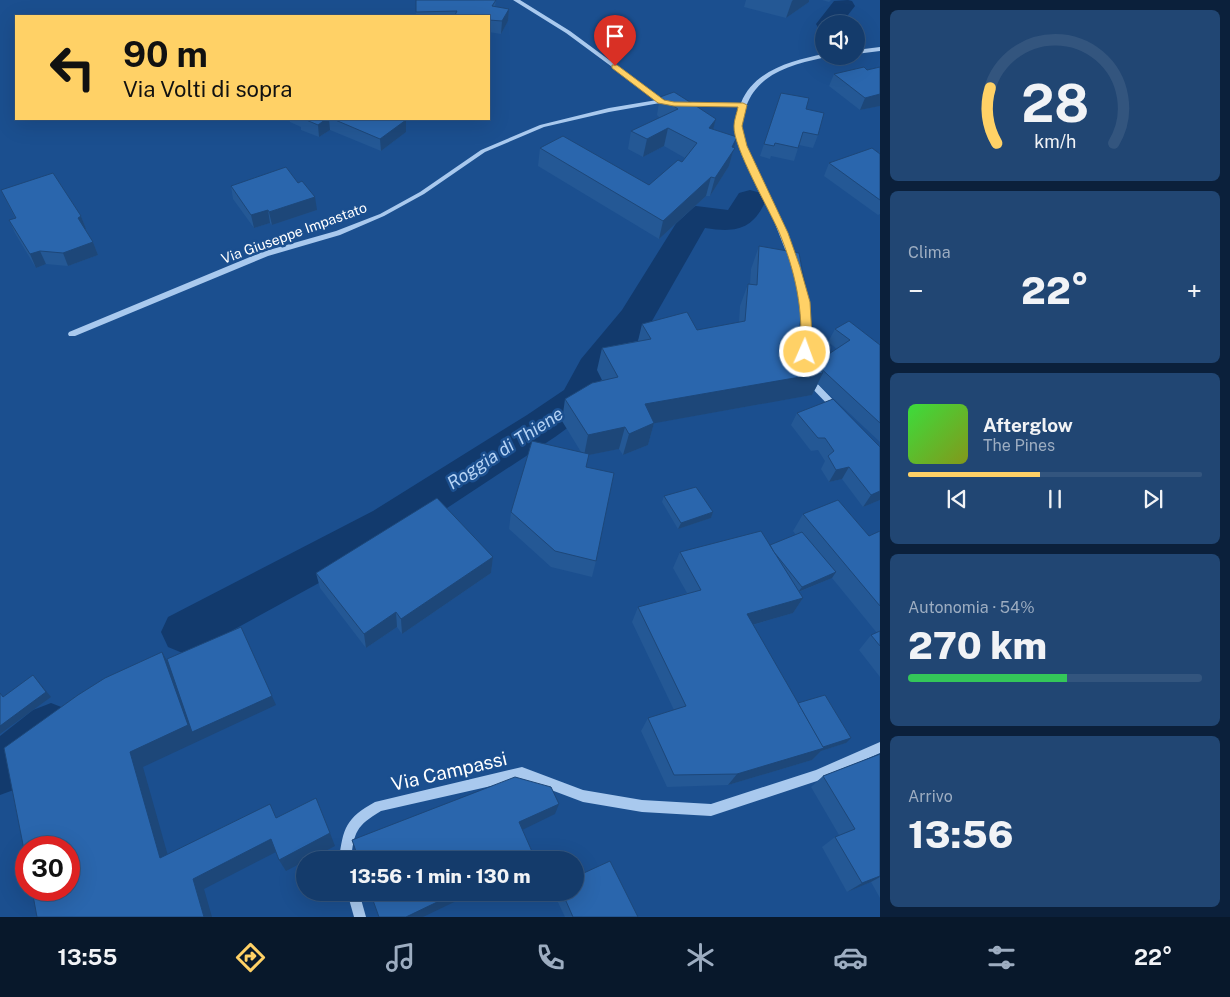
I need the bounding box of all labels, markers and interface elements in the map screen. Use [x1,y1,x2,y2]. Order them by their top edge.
pin [594,15,636,66]
map controls [815,15,865,65]
button: sound [815,15,865,65]
icon: arrive [601,22,629,50]
text: 90 m [123,34,208,75]
icon: left [40,35,105,100]
text: 28 [1021,73,1089,134]
text: Via Volti di sopra [123,76,292,102]
text: km/h [1034,131,1076,152]
street label: Via Giuseppe Impastato [219,199,369,267]
text: Clima [908,243,951,262]
text: 22° [1021,268,1089,313]
text: − [908,274,924,307]
text: + [1186,274,1202,307]
position arrow [778,325,830,377]
water label: Roggia di Thiene [443,403,567,493]
text: Afterglow [983,414,1073,436]
text: The Pines [983,436,1055,455]
icon: previous [943,485,971,513]
icon: pause [1041,485,1069,513]
icon: next [1139,485,1167,513]
text: Autonomia · 54% [908,598,1035,617]
text: 270 km [908,623,1047,668]
street label: Via Campassi [389,747,509,795]
text: Arrivo [908,787,953,806]
text: 13:56 [908,812,1014,857]
speed limit sign: 30 [15,836,80,901]
text: 13:56 · 1 min · 130 m [349,865,531,887]
icon: directions [233,940,268,975]
icon: music [383,940,418,975]
icon: phone [533,940,568,975]
icon: climate [683,940,718,975]
icon: car [833,940,868,975]
icon: filters [984,940,1019,975]
text: 13:55 [58,944,117,970]
text: 22° [1134,944,1172,970]

